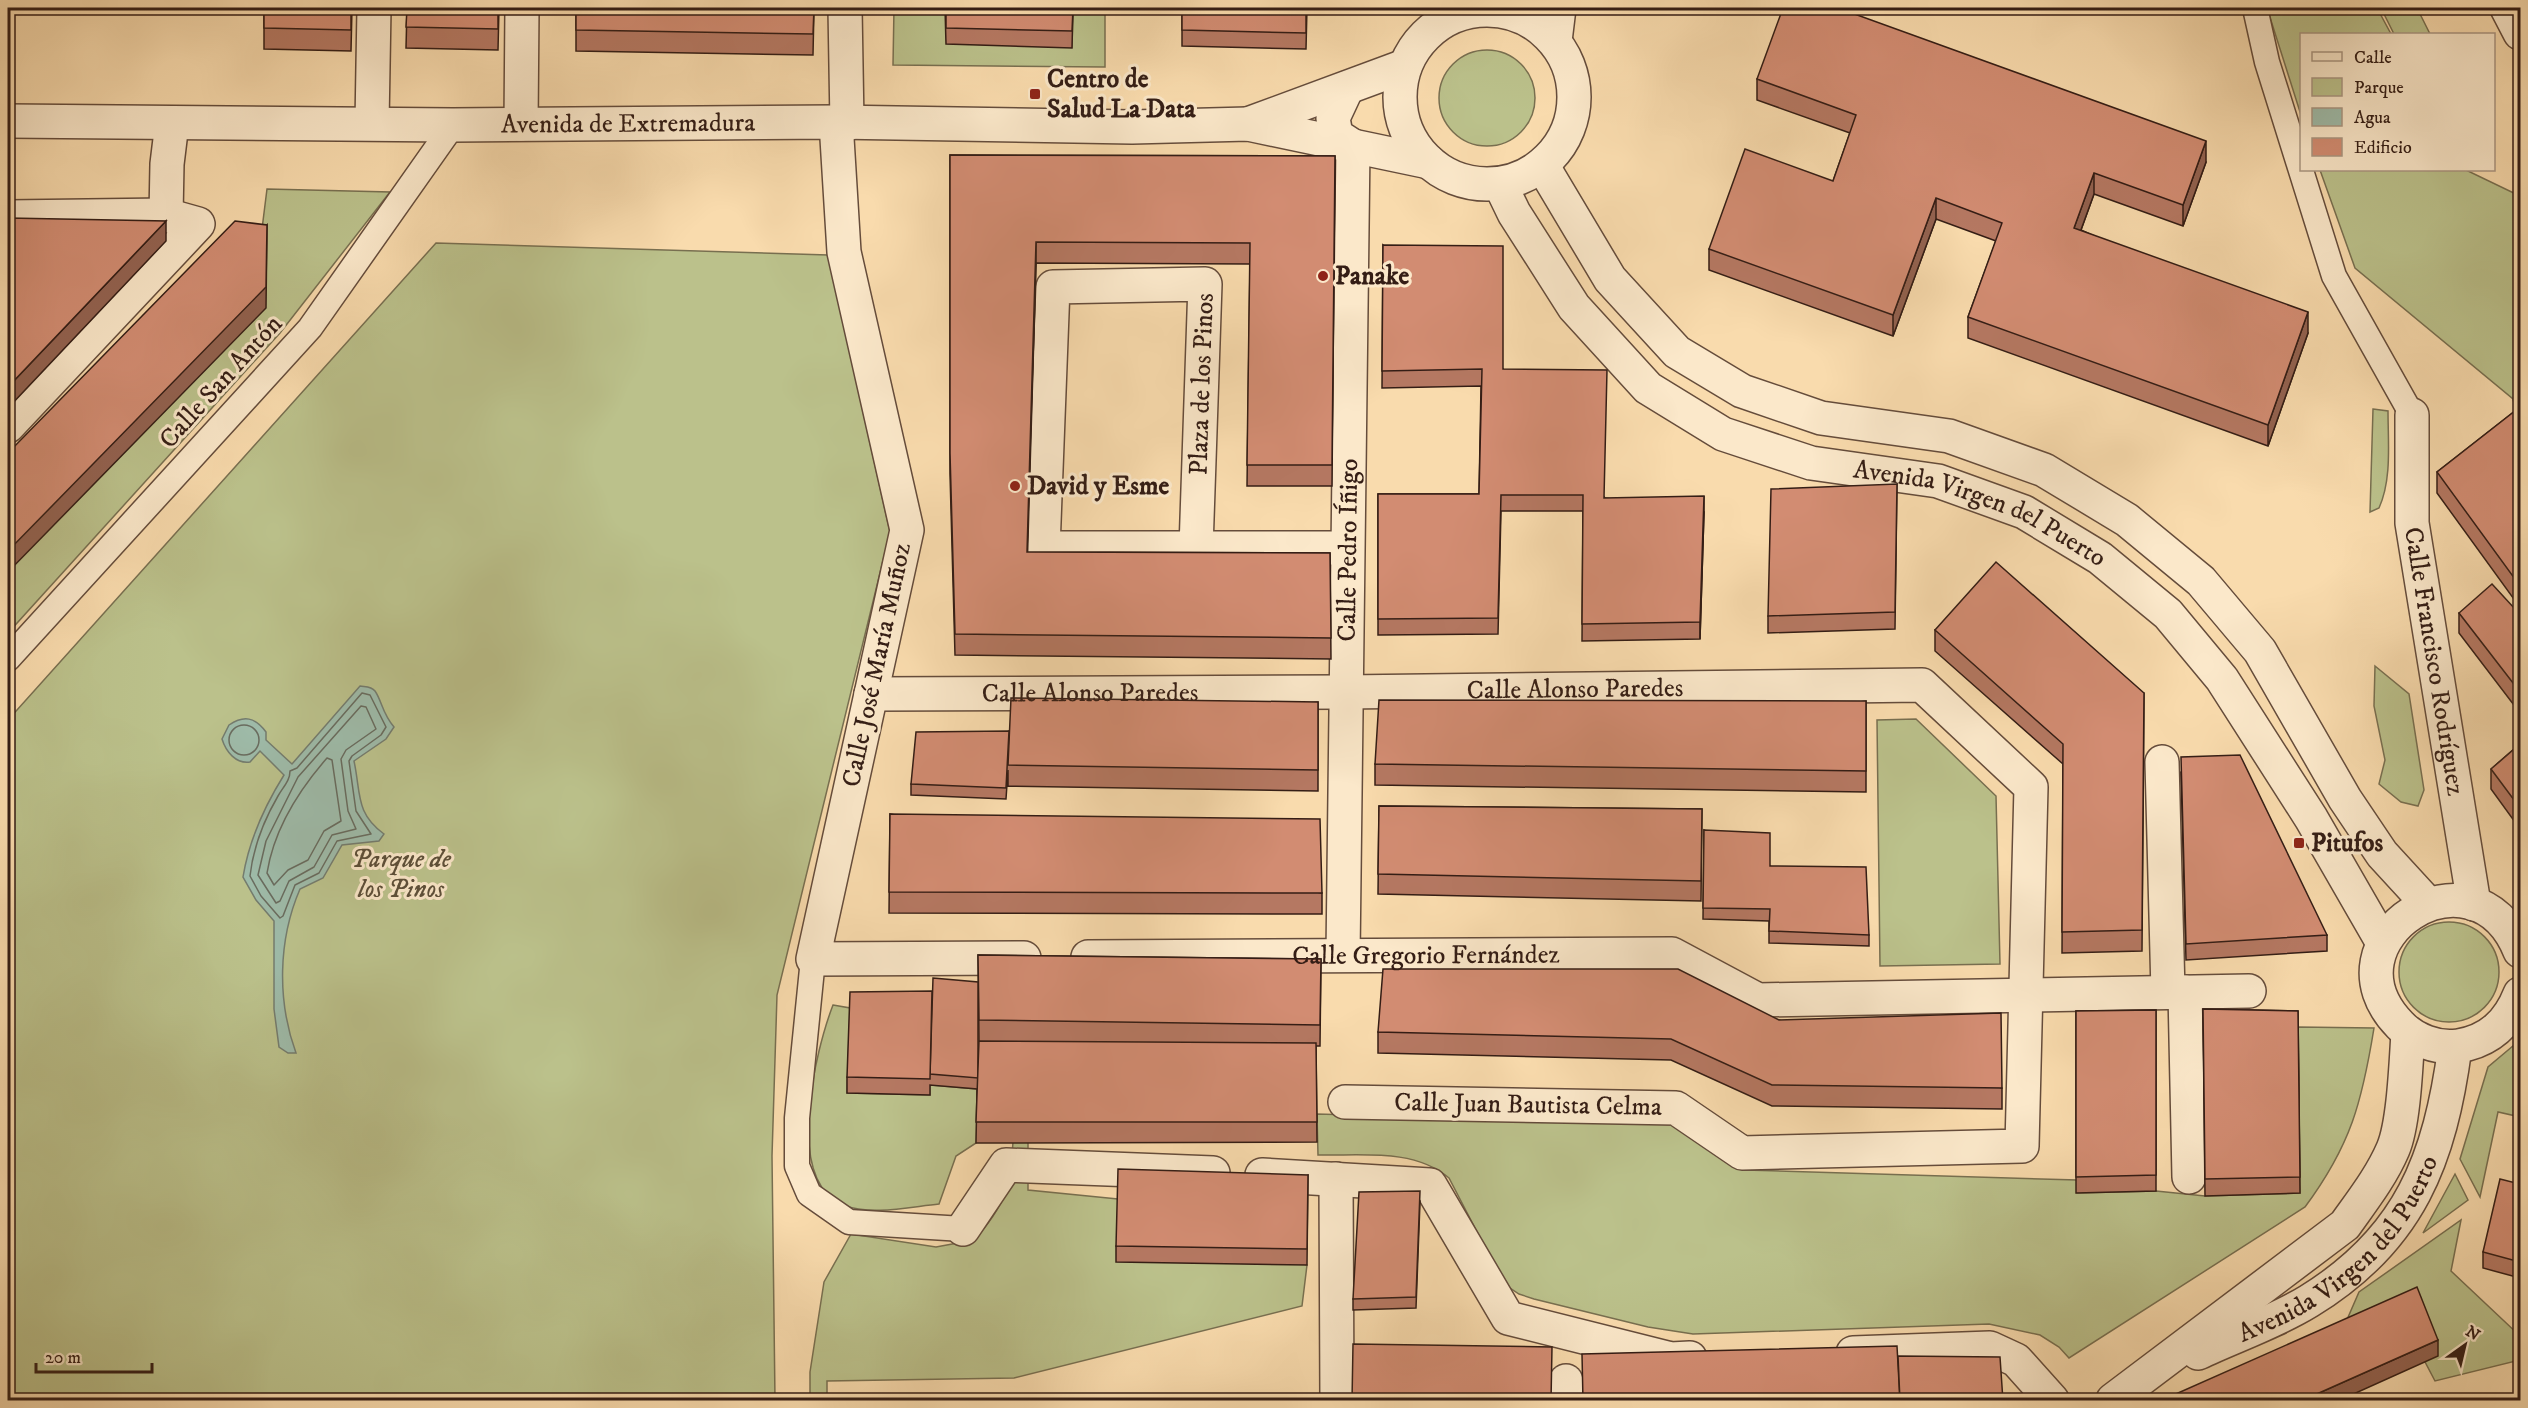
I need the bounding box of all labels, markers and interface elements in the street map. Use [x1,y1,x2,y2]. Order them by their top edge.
legend [2300,33,2495,171]
text: Calle [2354,47,2392,69]
place label: Centro de Salud La Data [1047,63,1197,126]
text: Parque [2354,77,2404,99]
marker: Centro de Salud La Data [1028,87,1042,101]
street label: Avenida de Extremadura [501,106,755,141]
text: Agua [2354,107,2391,129]
text: Edificio [2354,137,2412,159]
place label: Panake [1335,260,1409,293]
marker: Panake [1316,269,1330,283]
street label: Plaza de los Pinos [1182,292,1221,476]
street label: Calle San Antón [152,308,290,456]
street label: Avenida Virgen del Puerto [1851,453,2112,574]
street label: Calle Pedro Íñigo [1330,458,1366,642]
place label: David y Esme [1027,470,1169,503]
marker: David y Esme [1008,479,1022,493]
street label: Calle Francisco Rodríguez [2396,524,2473,798]
street label: Calle José María Muñoz [835,540,919,790]
street label: Calle Alonso Paredes [1466,671,1684,707]
street label: Calle Alonso Paredes [982,676,1198,710]
place label: Pitufos [2311,827,2383,860]
marker: Pitufos [2292,836,2306,850]
park label: Parque de los Pinos [351,843,452,906]
street label: Calle Gregorio Fernández [1292,938,1560,972]
street label: Calle Juan Bautista Celma [1394,1086,1662,1124]
street label: Avenida Virgen del Puerto [2233,1151,2446,1350]
north arrow [2435,1315,2495,1375]
text: N [2462,1321,2484,1345]
scale bar [36,1336,152,1374]
text: 20 m [45,1347,81,1369]

